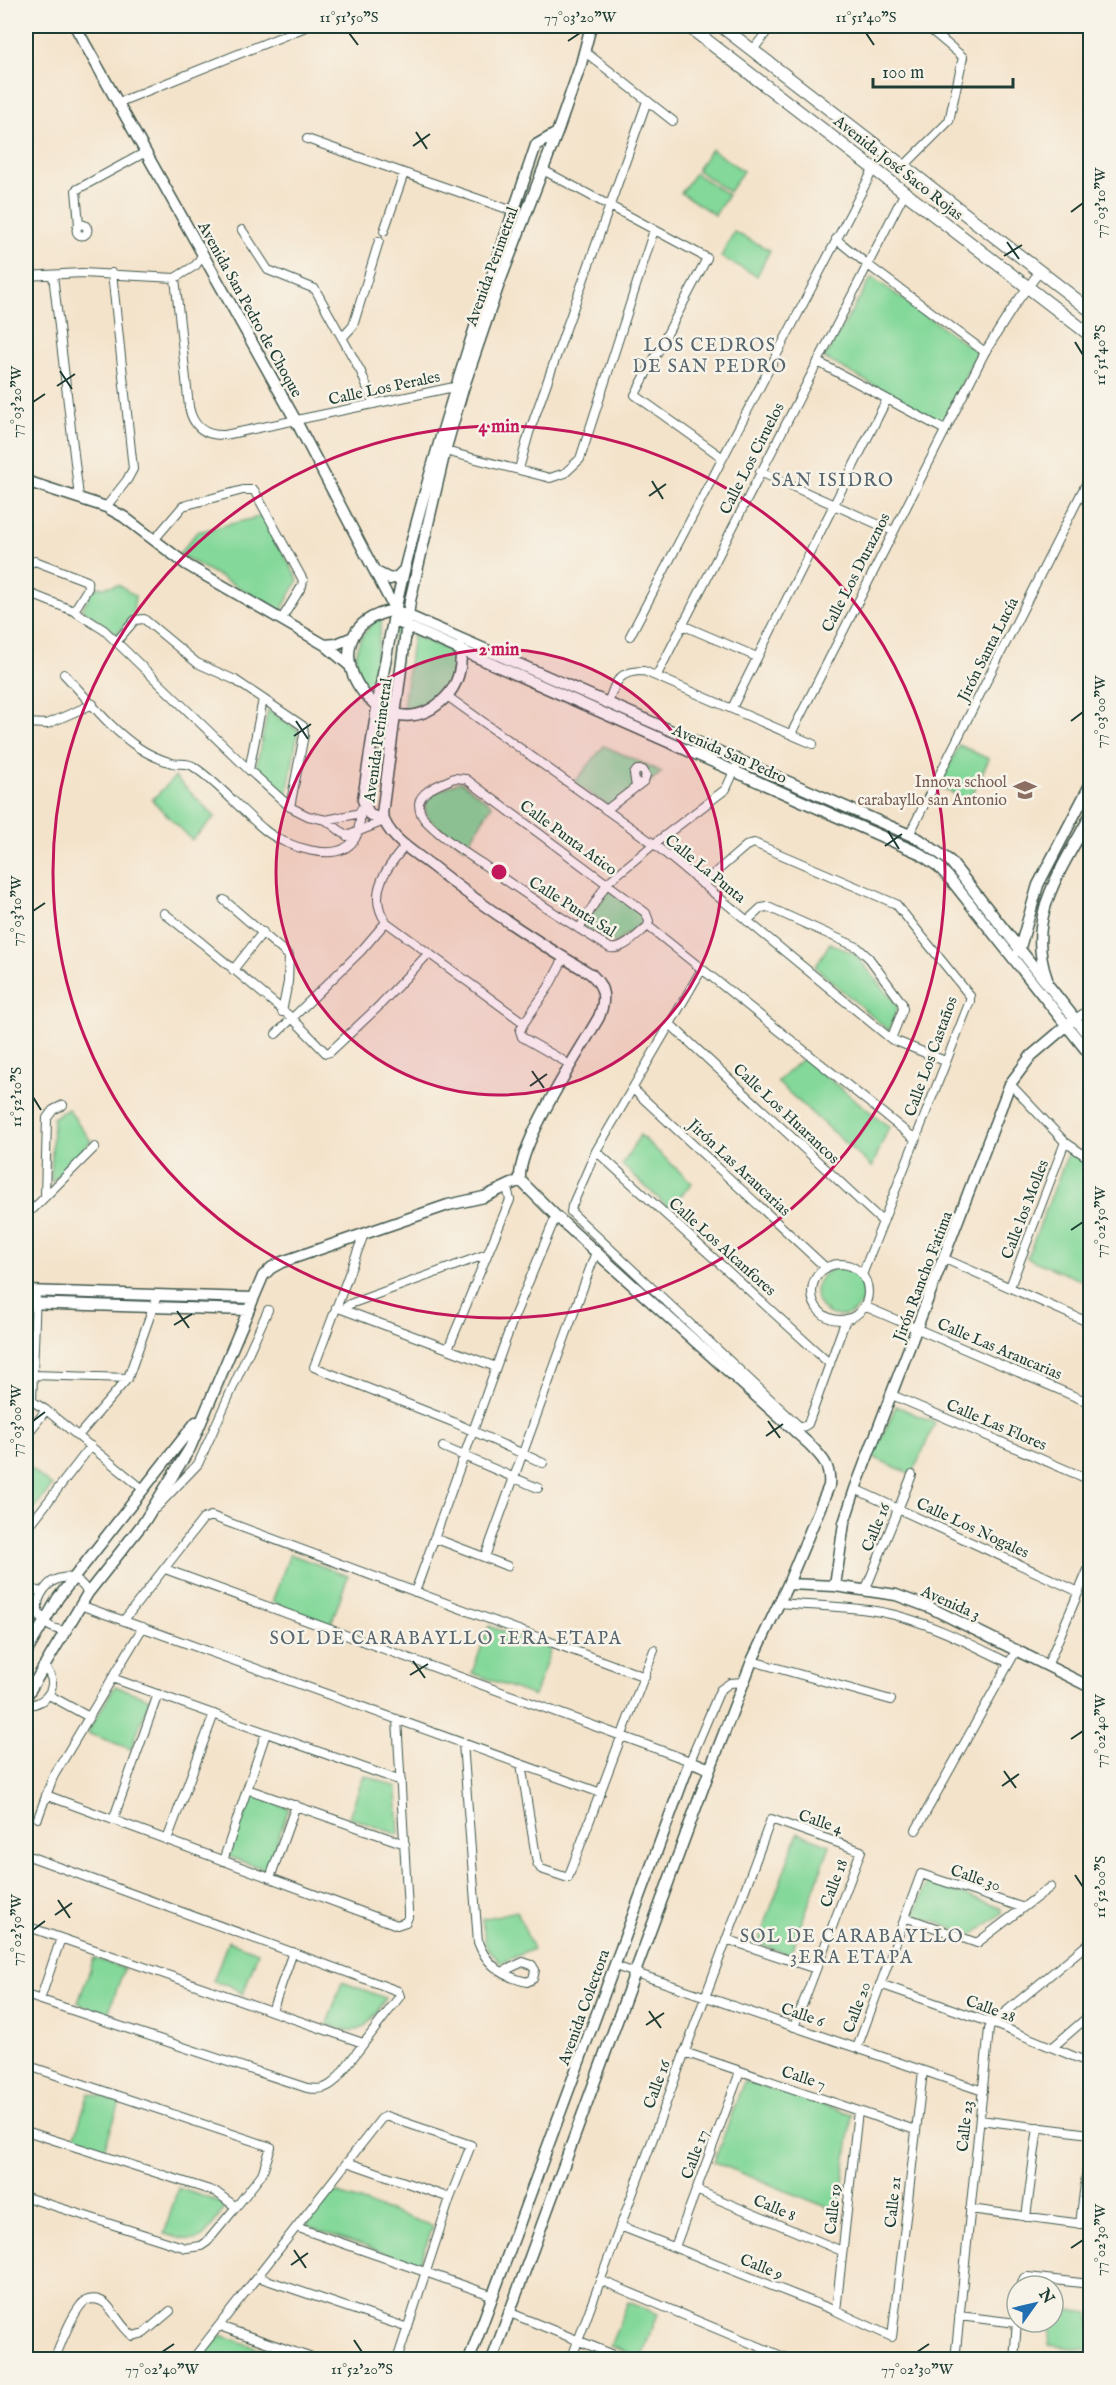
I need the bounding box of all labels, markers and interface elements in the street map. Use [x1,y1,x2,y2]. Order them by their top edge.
text: 11°51'50"S [320,8,378,27]
text: 77°03'20"W [544,8,617,27]
text: 11°51'40"S [836,8,896,27]
scale bar [873,51,1012,89]
text: 100 m [882,62,924,85]
street label: Avenida José Saco Rojas [828,111,967,226]
text: 77°03'10"W [1091,167,1110,238]
street label: Avenida Perimetral [462,204,524,330]
street label: Avenida San Pedro de Choque [192,218,306,401]
text: 11°51'40"S [1091,325,1110,385]
district label: LOS CEDROS DE SAN PEDRO [633,335,787,379]
text: 77°03'20"W [7,365,26,438]
street label: Calle Los Perales [327,367,442,411]
street label: Calle Los Ciruelos [716,399,790,518]
text: 4 min [478,416,520,439]
district label: SAN ISIDRO [771,470,895,493]
street label: Calle Los Duraznos [818,510,896,636]
street label: Jirón Santa Lucía [953,594,1024,707]
text: 2 min [479,639,520,662]
text: 77°03'00"W [1091,675,1110,748]
street label: Avenida Perimetral [360,676,398,805]
street label: Avenida San Pedro [668,720,790,789]
place label: Innova school carabayllo san Antonio [857,773,1008,811]
school or university icon: Innova school carabayllo san Antonio [1012,777,1038,803]
street label: Calle Punta Atico [515,796,621,881]
street label: Calle La Punta [660,831,749,908]
centre of rings [489,862,509,882]
street label: Calle Punta Sal [525,873,620,943]
text: 77°03'10"W [7,875,26,946]
street label: Calle Los Castaños [901,994,963,1119]
street label: Calle Los Huarancos [728,1060,843,1169]
text: 11°52'10"S [7,1067,26,1127]
street label: Jirón Las Araucarias [682,1114,794,1221]
street label: Calle los Molles [998,1157,1054,1262]
text: 77°02'50"W [1091,1185,1110,1258]
street label: Calle Los Alcanfores [664,1194,780,1301]
street label: Jirón Rancho Fatima [889,1209,958,1347]
street label: Calle Las Araucarias [934,1315,1065,1385]
text: 77°03'00"W [7,1384,26,1457]
street label: Calle Las Flores [943,1396,1050,1456]
street label: Calle Los Nogales [913,1494,1032,1564]
street label: Calle 16 [858,1500,896,1555]
street label: Avenida 3 [917,1582,983,1626]
district label: SOL DE CARABAYLLO 1ERA ETAPA [269,1628,623,1651]
text: 77°02'40"W [1091,1693,1110,1768]
street label: Calle 4 [795,1806,845,1840]
text: 11°52'00"S [1091,1856,1110,1918]
street label: Calle 18 [817,1857,853,1911]
street label: Calle 30 [948,1861,1003,1897]
text: 77°02'50"W [7,1893,26,1966]
district label: SOL DE CARABAYLLO 3ERA ETAPA [740,1926,964,1970]
street label: Avenida Colectora [554,1947,615,2069]
street label: Calle 20 [839,1979,876,2036]
street label: Calle 28 [963,1992,1018,2028]
street label: Calle 6 [778,1999,827,2033]
street label: Calle 16 [640,2057,676,2112]
street label: Calle 7 [779,2062,828,2095]
street label: Calle 23 [953,2100,979,2153]
street label: Calle 17 [678,2127,714,2182]
street label: Calle 21 [881,2176,907,2229]
street label: Calle 19 [821,2183,847,2236]
street label: Calle 8 [750,2191,798,2227]
text: 77°02'30"W [1091,2203,1110,2276]
street label: Calle 9 [737,2250,786,2286]
north arrow [1005,2274,1065,2334]
text: N [1033,2285,1058,2308]
text: 77°02'40"W [125,2360,200,2379]
text: 11°52'20"S [331,2360,393,2379]
text: 77°02'30"W [881,2360,954,2379]

